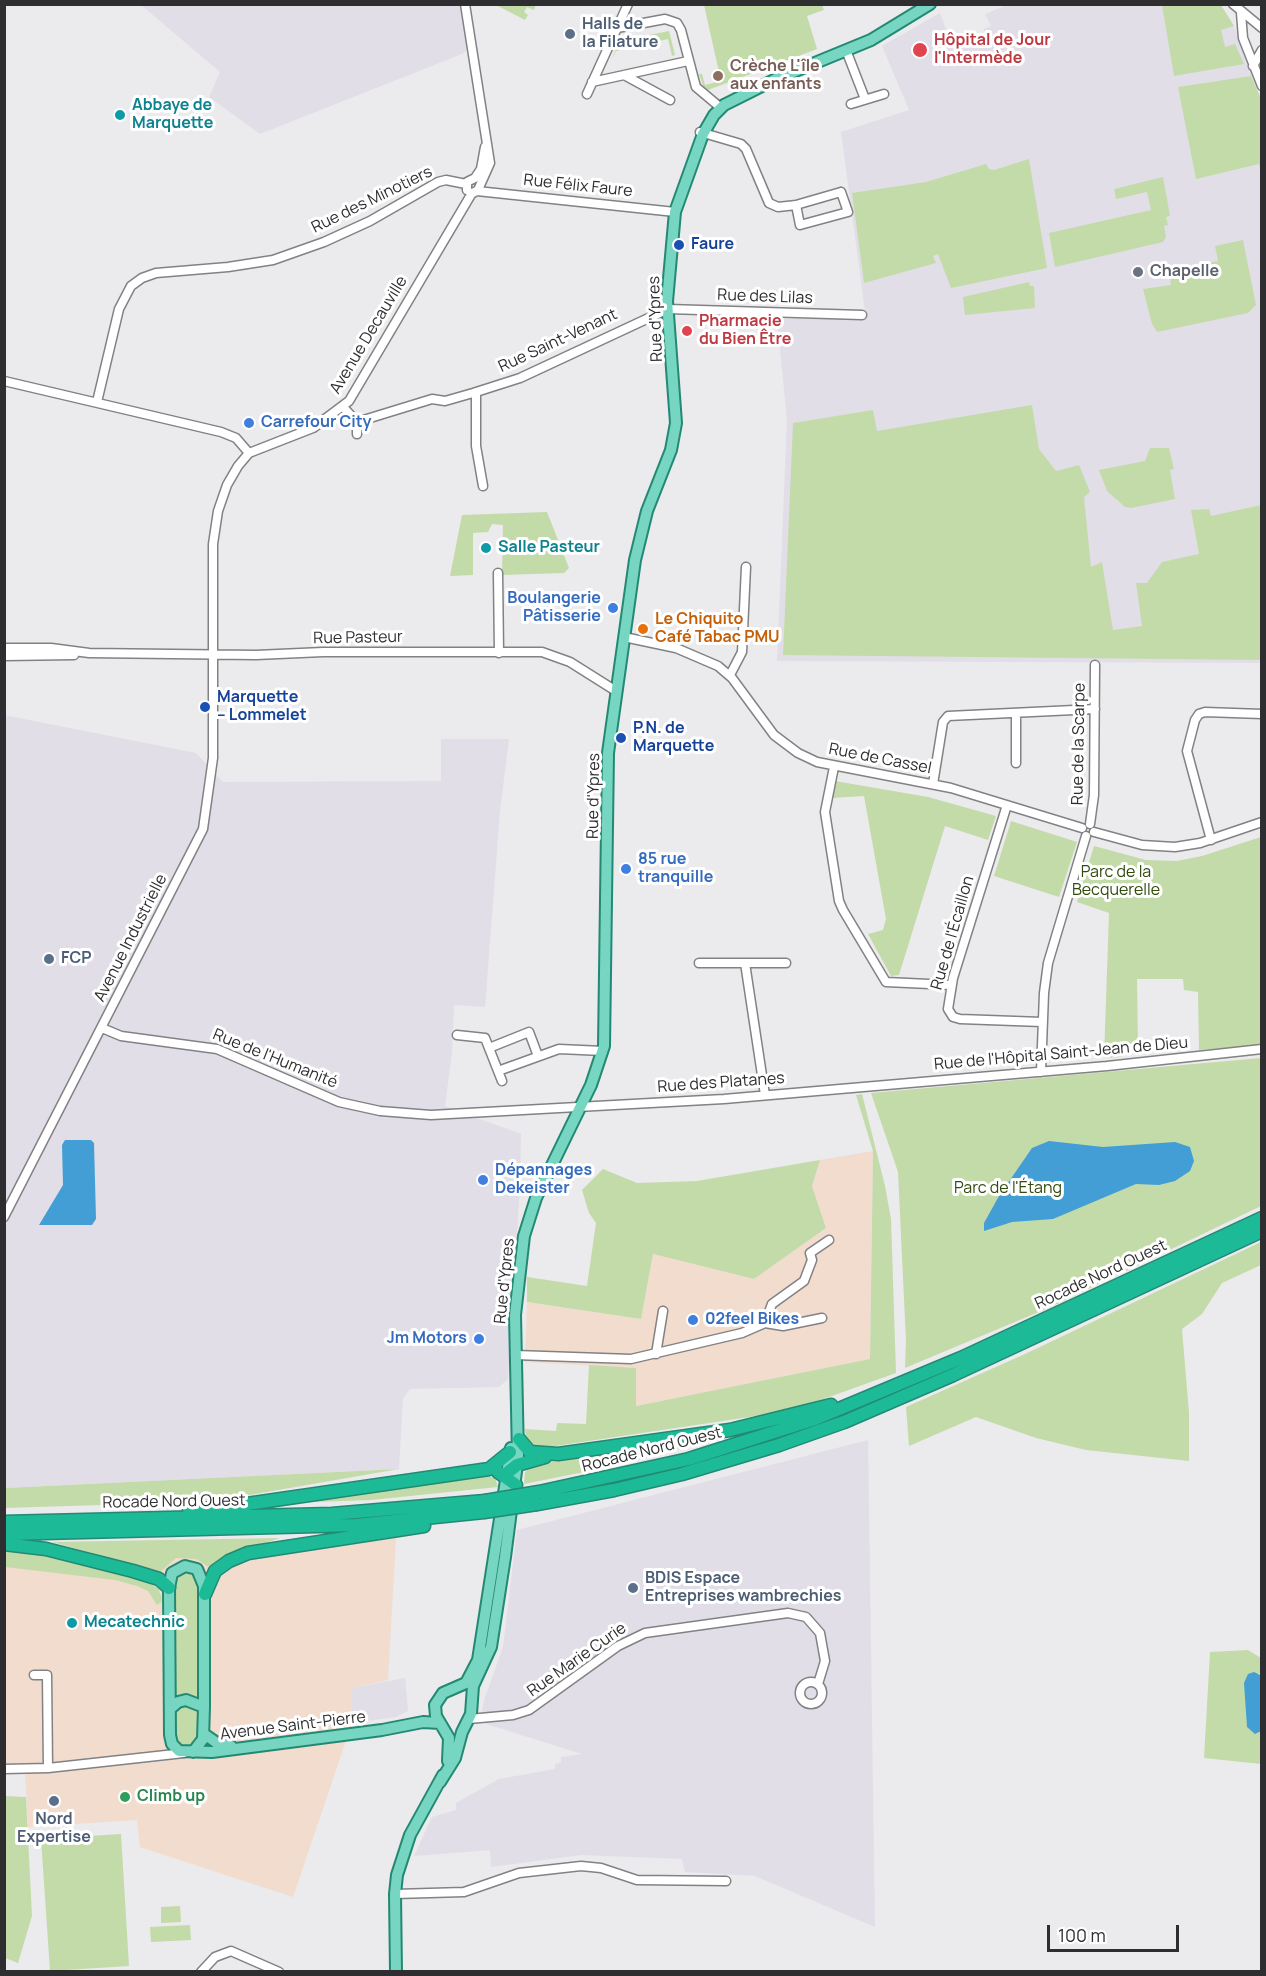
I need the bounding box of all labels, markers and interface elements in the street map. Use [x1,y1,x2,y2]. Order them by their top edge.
place label: Halls de la Filature [582,15,658,53]
marker: Halls de la Filature [563,27,577,41]
place label: Hôpital de Jour l'Intermède [934,31,1051,69]
marker: Hôpital de Jour l'Intermède [911,41,929,59]
place label: Crèche L'île aux enfants [730,57,821,95]
marker: Crèche L'île aux enfants [711,69,725,83]
place label: Abbaye de Marquette [132,96,213,134]
marker: Abbaye de Marquette [113,108,127,122]
street label: Rue des Minotiers [308,162,436,238]
street label: Rue Félix Faure [523,171,633,201]
place label: Faure [691,235,734,255]
marker: Faure [672,238,686,252]
place label: Chapelle [1150,262,1219,282]
marker: Chapelle [1131,265,1145,279]
street label: Avenue Decauville [326,273,412,397]
street label: Rue d'Ypres [645,276,667,362]
street label: Rue des Lilas [717,286,813,308]
street label: Rue Saint-Venant [496,305,620,377]
place label: Pharmacie du Bien Être [699,312,791,350]
marker: Pharmacie du Bien Être [680,324,694,338]
place label: Carrefour City [261,413,371,433]
marker: Carrefour City [242,416,256,430]
place label: Salle Pasteur [498,538,600,558]
marker: Salle Pasteur [479,541,493,555]
place label: Boulangerie Pâtisserie [507,589,601,627]
marker: Boulangerie Pâtisserie [606,601,620,615]
place label: Le Chiquito Café Tabac PMU [655,610,780,648]
marker: Le Chiquito Café Tabac PMU [636,622,650,636]
street label: Rue Pasteur [313,628,403,648]
street label: Rue de la Scarpe [1068,683,1090,805]
place label: Marquette – Lommelet [217,688,307,726]
marker: Marquette – Lommelet [198,700,212,714]
place label: P.N. de Marquette [633,719,714,757]
marker: P.N. de Marquette [614,731,628,745]
street label: Rue de Cassel [827,740,933,778]
street label: Rue d'Ypres [584,753,604,839]
place label: 85 rue tranquille [638,850,713,888]
marker: 85 rue tranquille [619,862,633,876]
park label: Parc de la Becquerelle [1072,863,1160,901]
street label: Avenue Industrielle [91,871,171,1005]
street label: Rue de l'Écaillon [928,874,978,992]
place label: FCP [61,949,91,969]
marker: FCP [42,952,56,966]
street label: Rue de l'Humanité [210,1025,340,1093]
street label: Rue de l'Hôpital Saint-Jean de Dieu [933,1033,1189,1075]
street label: Rue des Platanes [657,1069,785,1097]
place label: Dépannages Dekeister [495,1161,592,1199]
marker: Dépannages Dekeister [476,1173,490,1187]
park label: Parc de l'Étang [954,1179,1062,1199]
street label: Rocade Nord Ouest [1032,1236,1170,1314]
street label: Rue d'Ypres [491,1237,519,1325]
place label: 02feel Bikes [705,1310,799,1330]
marker: 02feel Bikes [686,1313,700,1327]
place label: Jm Motors [387,1329,467,1349]
marker: Jm Motors [472,1332,486,1346]
street label: Rocade Nord Ouest [580,1423,724,1477]
street label: Rocade Nord Ouest [102,1491,246,1513]
place label: BDIS Espace Entreprises wambrechies [645,1569,841,1607]
marker: BDIS Espace Entreprises wambrechies [626,1581,640,1595]
place label: Mecatechnic [84,1613,185,1633]
marker: Mecatechnic [65,1616,79,1630]
street label: Rue Marie Curie [524,1619,630,1701]
street label: Avenue Saint-Pierre [219,1708,367,1744]
place label: Climb up [137,1787,205,1807]
marker: Climb up [118,1790,132,1804]
marker: Nord Expertise [47,1794,61,1808]
place label: Nord Expertise [17,1810,91,1848]
scale bar [1050,1913,1182,1951]
text: 100 m [1058,1923,1106,1947]

